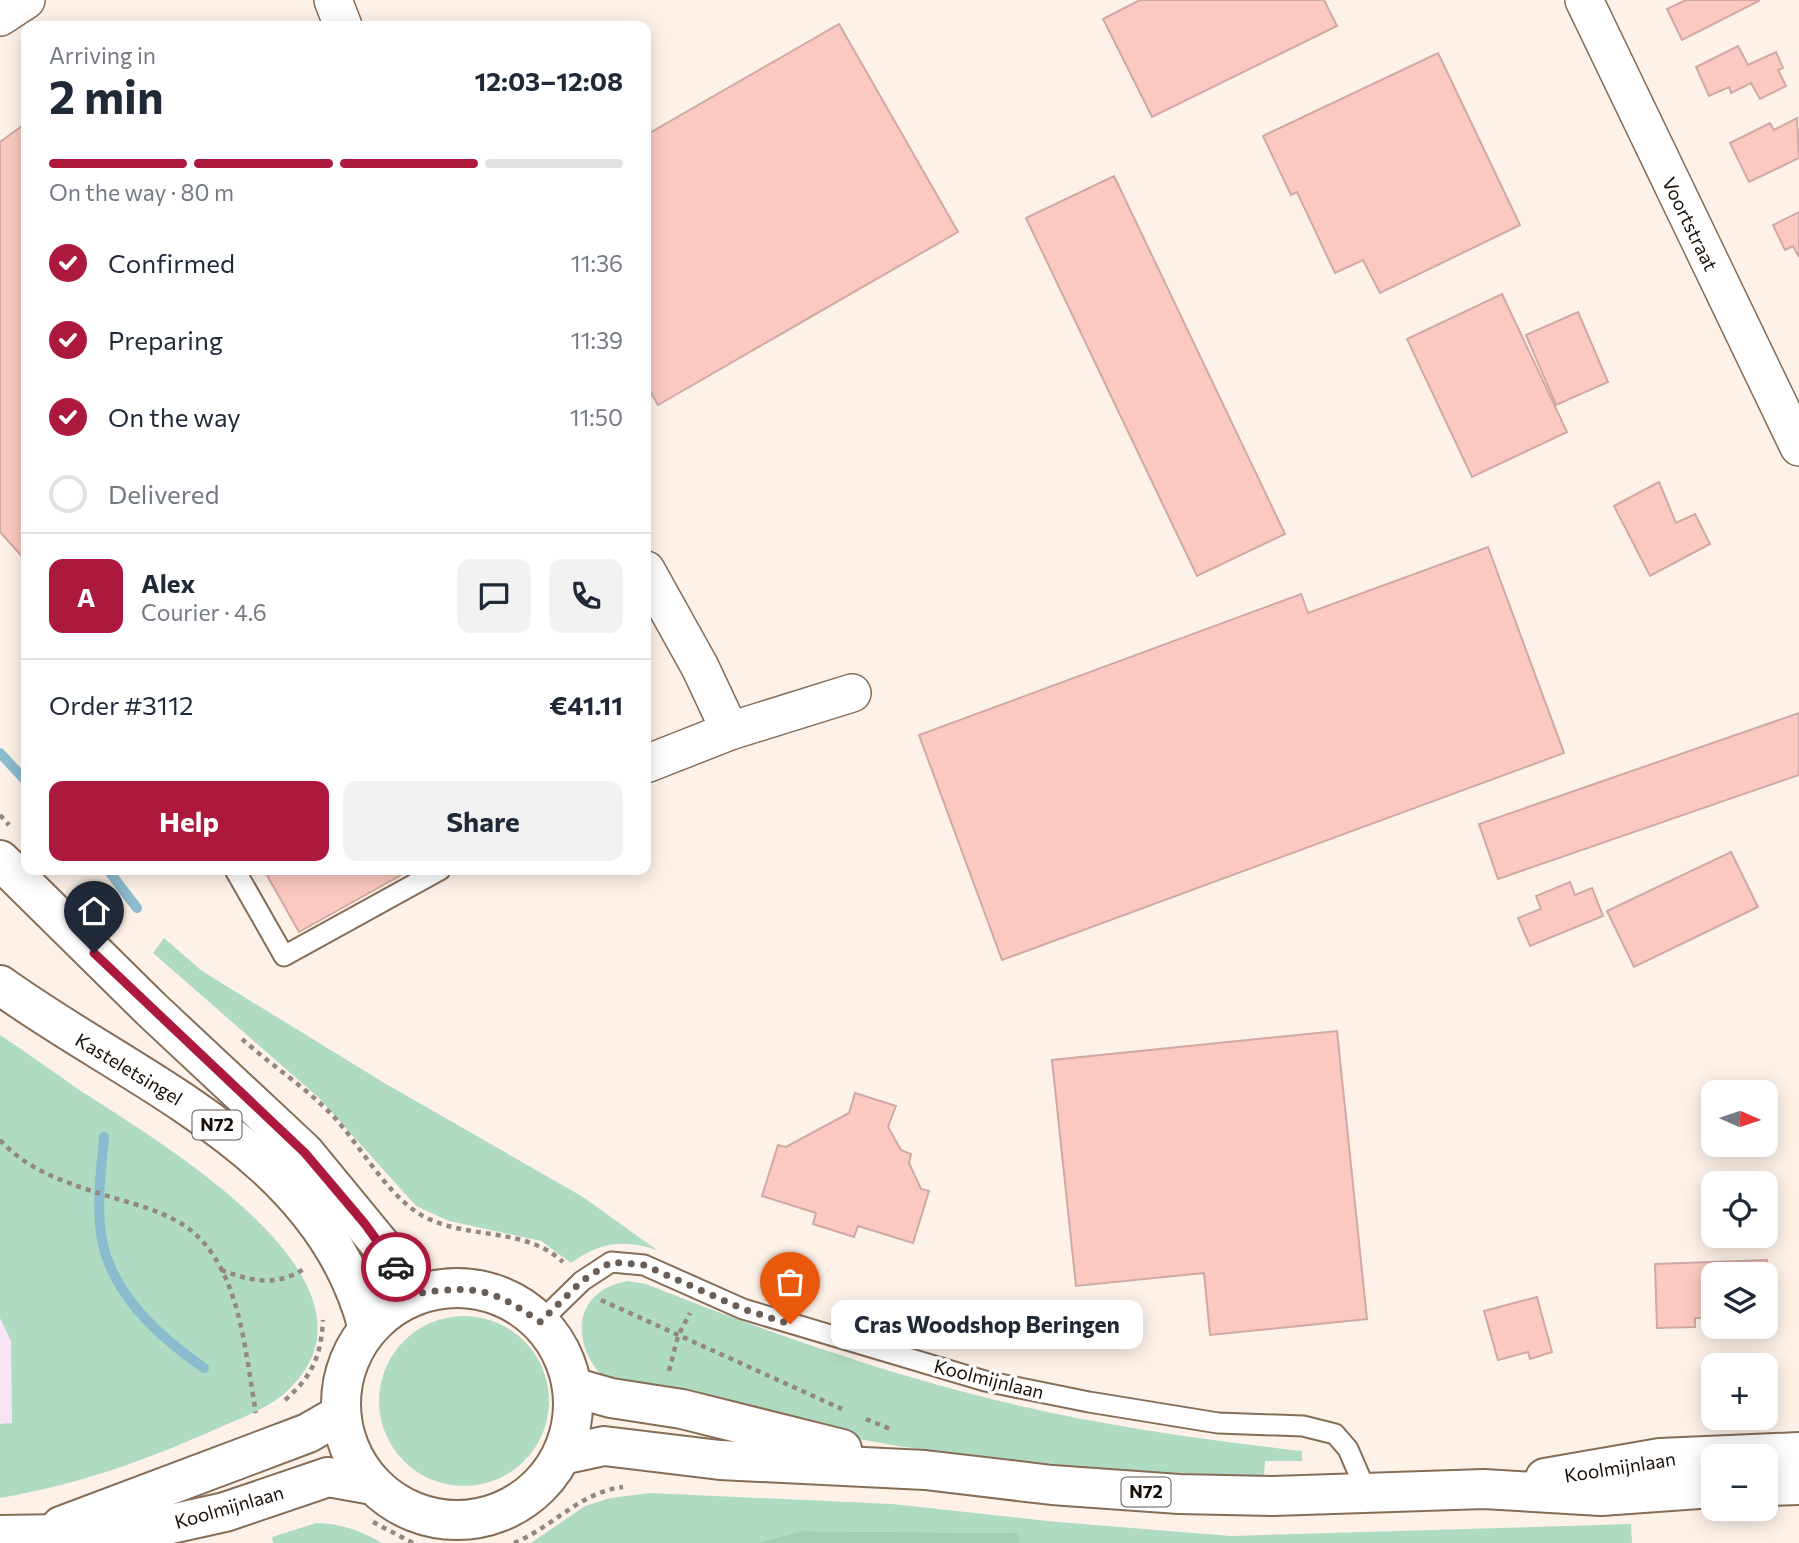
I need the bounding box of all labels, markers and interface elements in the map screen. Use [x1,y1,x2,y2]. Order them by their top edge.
text: Arriving in [49,41,156,69]
text: 12:03–12:08 [475,65,623,96]
text: 2 min [49,67,164,123]
street label: Voortstraat [1658,173,1723,275]
text: On the way · 80 m [49,178,234,206]
icon: check [49,244,87,282]
text: Confirmed [108,247,235,278]
text: 11:36 [571,249,623,277]
icon: check [49,321,87,359]
text: Preparing [108,324,223,355]
text: 11:39 [571,326,623,354]
icon: check [49,398,87,436]
text: On the way [108,401,241,432]
text: 11:50 [570,403,623,431]
text: Delivered [108,478,219,509]
button: chat [457,559,531,633]
button: phone [549,559,623,633]
text: Alex [141,567,195,598]
text: A [77,581,95,612]
text: Courier · 4.6 [141,598,267,626]
text: Order #3112 [49,689,194,720]
text: €41.11 [549,689,623,720]
button: Help [49,781,329,861]
button: Share [343,781,623,861]
pin [64,881,124,953]
icon: home [75,892,113,930]
street label: Kasteletsingel [72,1028,187,1110]
north arrow [1701,1080,1778,1157]
map controls [1701,1080,1778,1521]
road number: N72 [192,1110,242,1140]
button: locate [1701,1171,1778,1248]
courier [361,1232,431,1302]
icon: car [377,1248,415,1286]
pin [760,1252,820,1324]
button: layers [1701,1262,1778,1339]
icon: bag [771,1263,809,1301]
callout: Cras Woodshop Beringen [832,1300,1144,1348]
text: Cras Woodshop Beringen [854,1310,1120,1338]
button: + [1701,1353,1778,1430]
street label: Koolmijnlaan [932,1354,1046,1403]
button: − [1701,1444,1778,1521]
street label: Koolmijnlaan [1563,1446,1677,1487]
road number: N72 [1122,1478,1170,1506]
street label: Koolmijnlaan [172,1480,286,1533]

